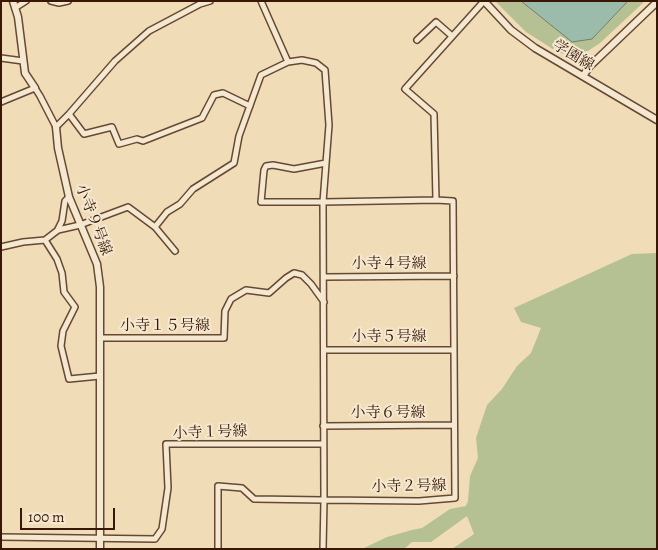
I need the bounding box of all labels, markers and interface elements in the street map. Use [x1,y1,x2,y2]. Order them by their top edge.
street label: 学園線 [549,37,597,75]
street label: 小寺９号線 [71,182,115,258]
street label: 小寺４号線 [352,255,426,273]
street label: 小寺１５号線 [120,317,210,335]
street label: 小寺５号線 [352,328,426,346]
street label: 小寺６号線 [351,404,425,422]
street label: 小寺１号線 [172,423,248,443]
street label: 小寺２号線 [371,477,447,497]
scale bar [22,498,118,530]
text: 100 m [28,507,65,527]

